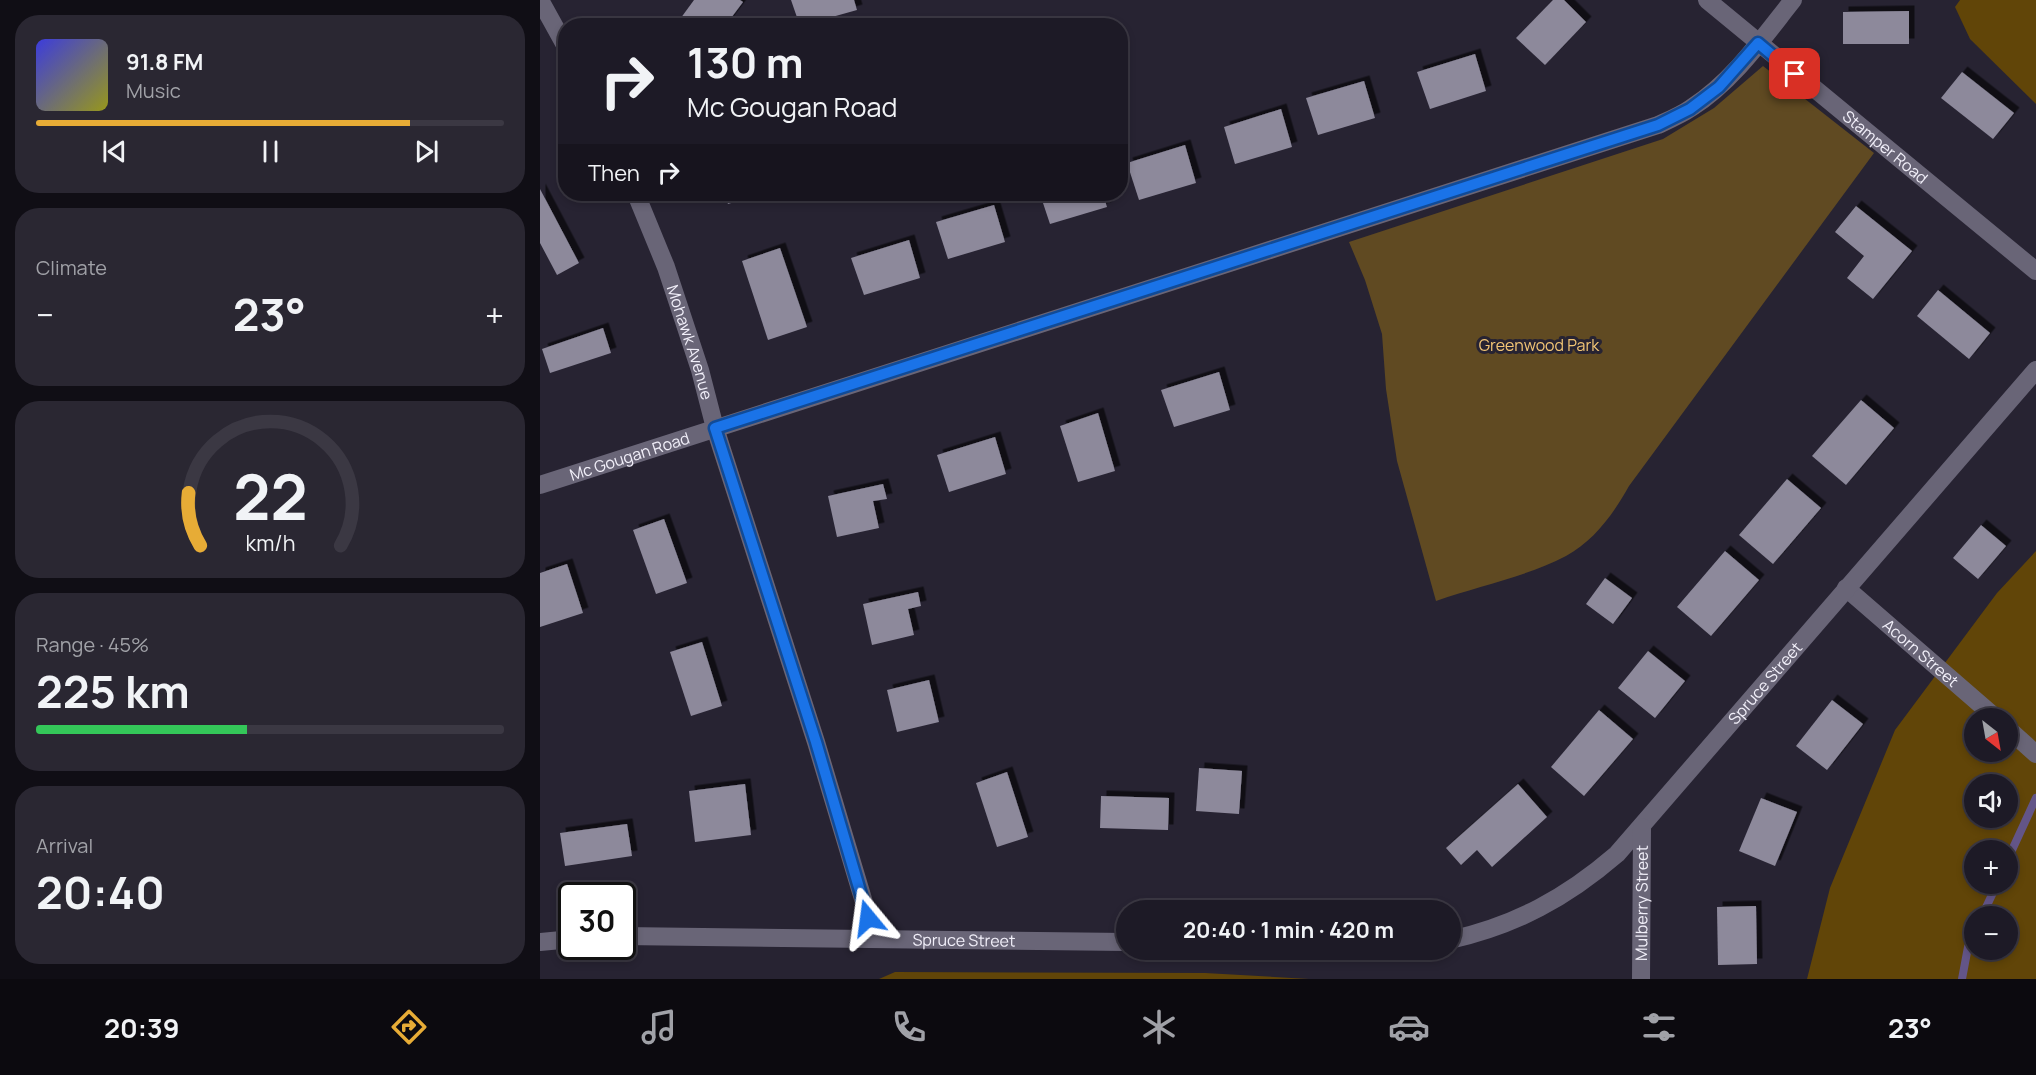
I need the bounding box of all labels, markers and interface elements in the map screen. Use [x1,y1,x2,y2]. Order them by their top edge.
text: 130 m [687,33,804,91]
icon: right [588,42,666,120]
text: 91.8 FM [126,47,203,77]
pin [1769,48,1820,99]
icon: arrive [1778,57,1811,90]
text: Music [126,77,181,104]
text: Mc Gougan Road [687,88,898,125]
street label: Stamper Road [1838,105,1933,189]
icon: previous [98,135,131,168]
icon: pause [254,135,287,168]
icon: next [410,135,443,168]
icon: right [652,156,685,189]
text: Then [588,158,640,188]
text: Climate [36,254,107,281]
street label: Mohawk Avenue [662,282,718,402]
text: 23° [233,283,306,345]
text: − [36,292,54,337]
text: + [485,292,504,337]
park label: Greenwood Park [1479,334,1600,356]
street label: Mc Gougan Road [567,427,692,486]
text: 22 [233,454,307,540]
text: km/h [245,529,295,558]
street label: Acorn Street [1878,614,1963,692]
text: Range · 45% [36,631,149,658]
street label: Spruce Street [1723,637,1807,729]
text: 225 km [36,660,190,722]
north arrow [1964,708,2018,762]
map controls [1964,708,2018,960]
button: sound [1964,774,2018,828]
text: Arrival [36,832,93,859]
button: + [1964,840,2018,894]
street label: Mulberry Street [1630,845,1653,961]
text: 20:40 [36,861,165,923]
speed limit sign: 30 [558,882,636,960]
position arrow [836,886,900,950]
button: − [1964,906,2018,960]
text: 20:40 · 1 min · 420 m [1183,915,1394,945]
street label: Spruce Street [912,928,1016,952]
icon: directions [388,1006,430,1048]
icon: music [638,1006,680,1048]
icon: phone [888,1006,930,1048]
icon: climate [1138,1006,1180,1048]
icon: car [1388,1006,1430,1048]
icon: filters [1638,1006,1680,1048]
text: 20:39 [104,1009,180,1046]
text: 23° [1888,1009,1932,1046]

